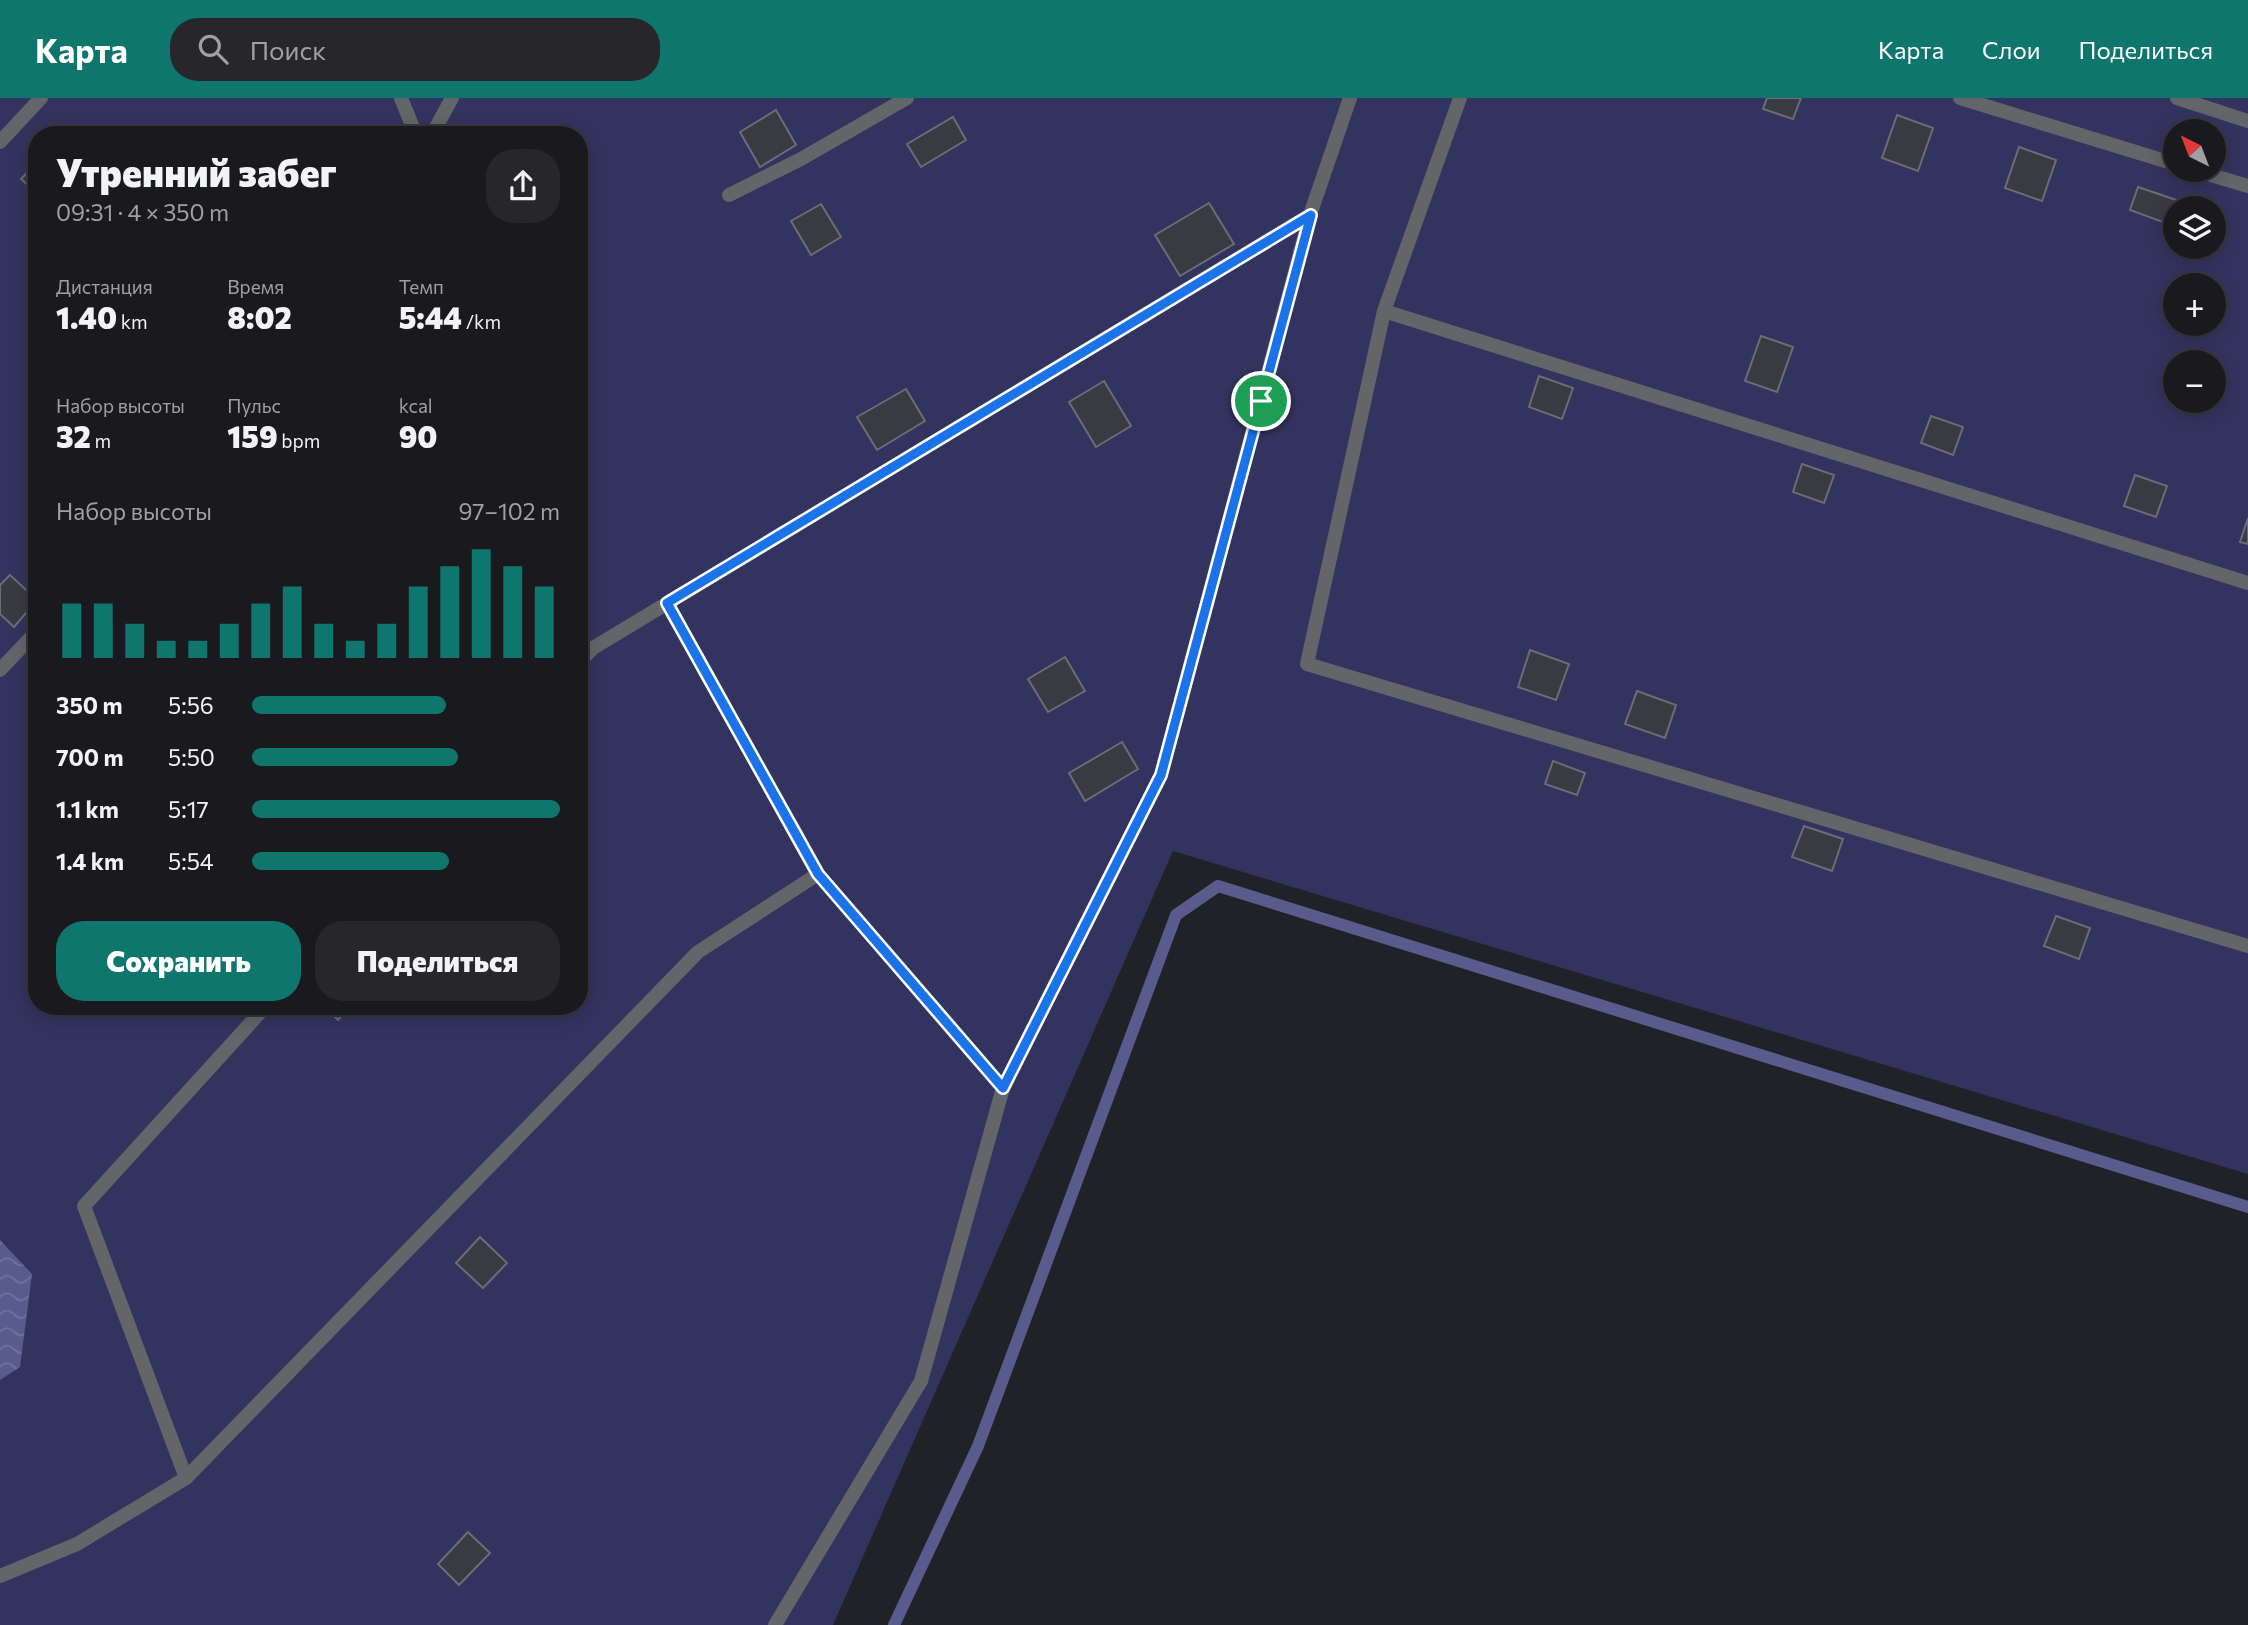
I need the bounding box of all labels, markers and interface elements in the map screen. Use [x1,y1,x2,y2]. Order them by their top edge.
search box [170,18,660,81]
text: Карта [35,29,128,70]
icon: search [194,30,232,68]
text: Поиск [250,34,326,65]
text: Карта [1878,35,1944,64]
text: Слои [1982,35,2040,64]
text: Поделиться [2078,35,2213,64]
north arrow [2163,119,2226,182]
map controls [2163,119,2226,413]
text: Утренний забег [56,148,337,195]
button: share [486,149,560,223]
button: layers [2163,196,2226,259]
text: 09:31 · 4 × 350 m [56,198,229,226]
button: + [2163,273,2226,336]
text: Дистанция [56,275,153,298]
text: Время [227,275,284,298]
text: Темп [399,275,444,298]
text: 1.40 [56,298,117,335]
text: 8:02 [227,298,292,335]
text: 5:44 [399,298,462,335]
text: km [117,310,148,333]
text: /km [462,310,501,333]
button: − [2163,350,2226,413]
pin [1231,371,1291,431]
icon: arrive [1242,382,1280,420]
text: Набор высоты [56,394,185,417]
text: Пульс [227,394,281,417]
text: kcal [399,394,433,417]
text: 32 [56,417,91,454]
text: 159 [227,417,278,454]
text: 90 [399,417,437,454]
text: m [91,429,111,452]
text: bpm [278,429,320,452]
text: Набор высоты [56,497,212,525]
text: 97–102 m [458,497,560,525]
text: 350 m [56,691,123,719]
text: 5:56 [168,691,214,719]
text: 700 m [56,743,124,771]
text: 5:50 [168,743,215,771]
text: 1.1 km [56,795,119,823]
text: 5:17 [168,795,209,823]
text: 1.4 km [56,847,124,875]
text: 5:54 [168,847,214,875]
button: Сохранить [56,921,301,1001]
button: Поделиться [315,921,560,1001]

